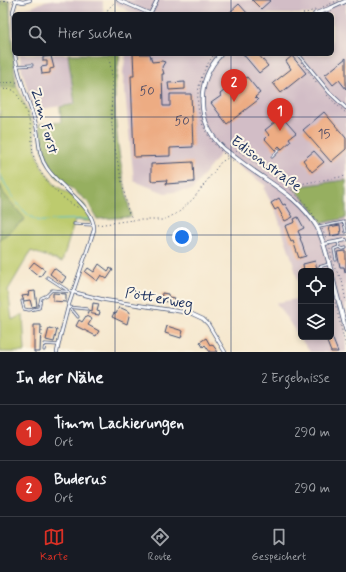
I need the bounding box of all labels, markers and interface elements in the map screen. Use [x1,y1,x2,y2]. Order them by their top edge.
search box [12,12,334,56]
icon: search [26,23,48,45]
text: Hier suchen [58,24,132,44]
pin: 2 [221,69,247,102]
house number: 50 [139,83,155,100]
street label: Zum Forst [25,86,63,157]
pin: 1 [267,98,293,131]
house number: 50 [174,113,190,130]
house number: 15 [318,126,330,143]
street label: Edisonstraße [226,131,306,197]
your location [172,227,192,247]
map controls [298,268,334,340]
button: locate [298,268,334,304]
street label: Pötterweg [123,283,195,316]
button: layers [298,304,334,340]
text: In der Nähe [16,367,104,389]
text: 2 Ergebnisse [261,370,330,387]
text: Timm Lackierungen [54,414,184,434]
text: 1 [26,424,32,441]
text: 290 m [294,424,330,441]
text: Ort [54,434,73,451]
text: Buderus [54,470,106,490]
text: 2 [26,480,32,497]
text: 290 m [294,480,330,497]
text: Ort [54,490,73,507]
tab: Karte [40,526,68,564]
tab: Route [148,526,172,564]
tab: Gespeichert [252,526,306,564]

